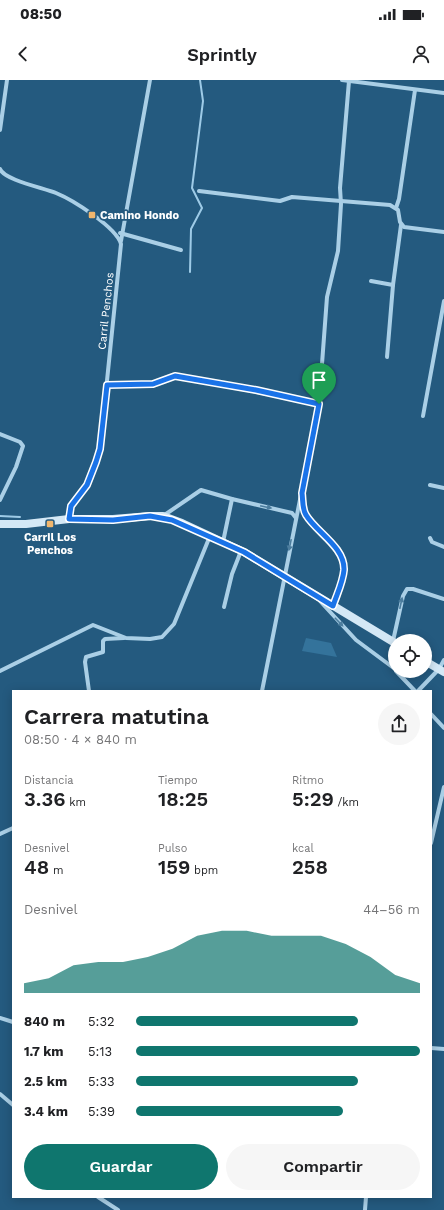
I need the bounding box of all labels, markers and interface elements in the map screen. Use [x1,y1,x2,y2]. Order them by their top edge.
text: 08:50 [20,5,62,23]
icon: back [12,43,34,65]
icon: person [410,43,432,65]
text: Sprintly [187,44,257,65]
place label: Camino Hondo [100,209,179,222]
marker: Camino Hondo [87,210,97,220]
street label: Carril Penchos [95,272,117,350]
pin [302,363,336,404]
icon: arrive [308,369,330,391]
one-way arrow [259,504,272,510]
marker: Carril Los Penchos [45,519,55,529]
place label: Carril Los Penchos [24,531,76,557]
one-way arrow [287,539,293,551]
one-way arrow [399,597,405,609]
one-way arrow [334,617,344,627]
map controls [388,634,432,678]
button: locate [388,634,432,678]
button: share [378,703,420,745]
text: Carrera matutina [24,704,209,729]
text: 08:50 · 4 × 840 m [24,732,137,747]
text: Distancia [24,774,74,787]
text: Tiempo [158,774,198,787]
text: Ritmo [292,774,324,787]
text: 3.36 [24,787,65,811]
text: 18:25 [158,787,208,811]
text: 5:29 [292,787,334,811]
text: km [65,796,86,809]
text: /km [334,796,359,809]
text: Desnivel [24,842,69,855]
text: Pulso [158,842,187,855]
text: kcal [292,842,314,855]
text: 48 [24,855,49,879]
text: 159 [158,855,190,879]
text: 258 [292,855,328,879]
text: m [49,864,63,877]
text: bpm [190,864,218,877]
text: Desnivel [24,902,77,917]
text: 44–56 m [363,902,420,917]
text: 840 m [24,1014,65,1029]
text: 5:32 [88,1014,115,1029]
text: 1.7 km [24,1044,64,1059]
text: 5:13 [88,1044,112,1059]
text: 2.5 km [24,1074,67,1089]
text: 5:33 [88,1074,115,1089]
text: 3.4 km [24,1104,68,1119]
text: 5:39 [88,1104,115,1119]
button: Guardar [24,1144,218,1190]
button: Compartir [226,1144,420,1190]

